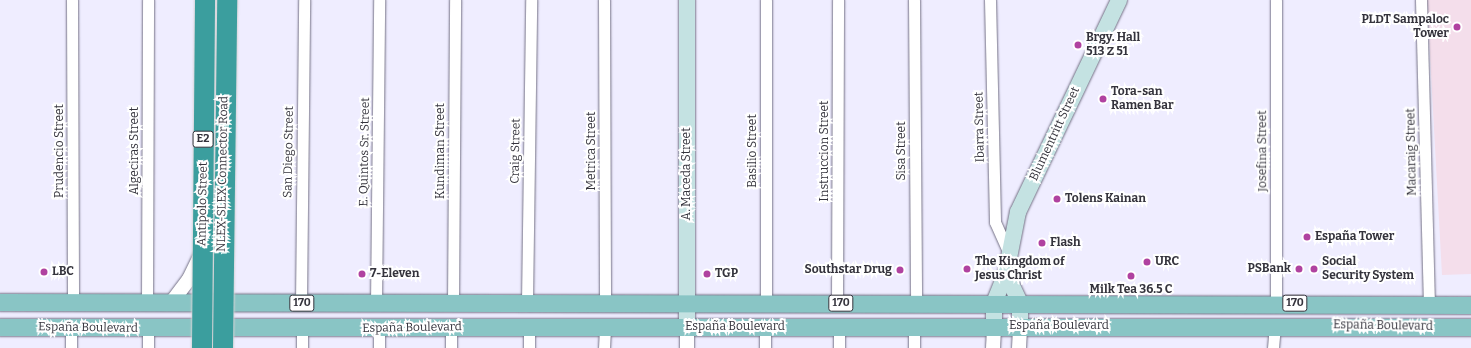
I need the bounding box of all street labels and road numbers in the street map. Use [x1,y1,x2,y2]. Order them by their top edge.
street label: Blumentritt Street [1027,85,1083,183]
street label: Ibarra Street [972,92,988,162]
street label: NLEX-SLEX Connector Road [214,96,232,252]
street label: E. Quintos Sr. Street [357,97,373,207]
street label: Instruccion Street [818,101,832,201]
street label: Kundiman Street [434,103,448,199]
street label: Prudencio Street [53,104,67,198]
street label: San Diego Street [281,106,297,198]
street label: Algeciras Street [128,107,142,195]
street label: Macaraig Street [1404,108,1420,196]
street label: Josefina Street [1256,110,1270,192]
street label: Metrica Street [585,112,599,190]
street label: Basilio Street [746,114,760,188]
street label: Craig Street [508,118,524,184]
street label: Sisa Street [895,122,909,180]
street label: A. Maceda Street [680,128,694,220]
road number: E2 [192,130,214,148]
street label: Antipolo Street [195,162,211,246]
road number: 170 [289,294,315,312]
road number: 170 [828,294,854,312]
road number: 170 [1282,294,1308,312]
street label: España Boulevard [1333,318,1433,334]
street label: España Boulevard [1009,319,1109,333]
street label: España Boulevard [38,320,138,336]
street label: España Boulevard [362,320,462,336]
street label: España Boulevard [685,320,785,334]

